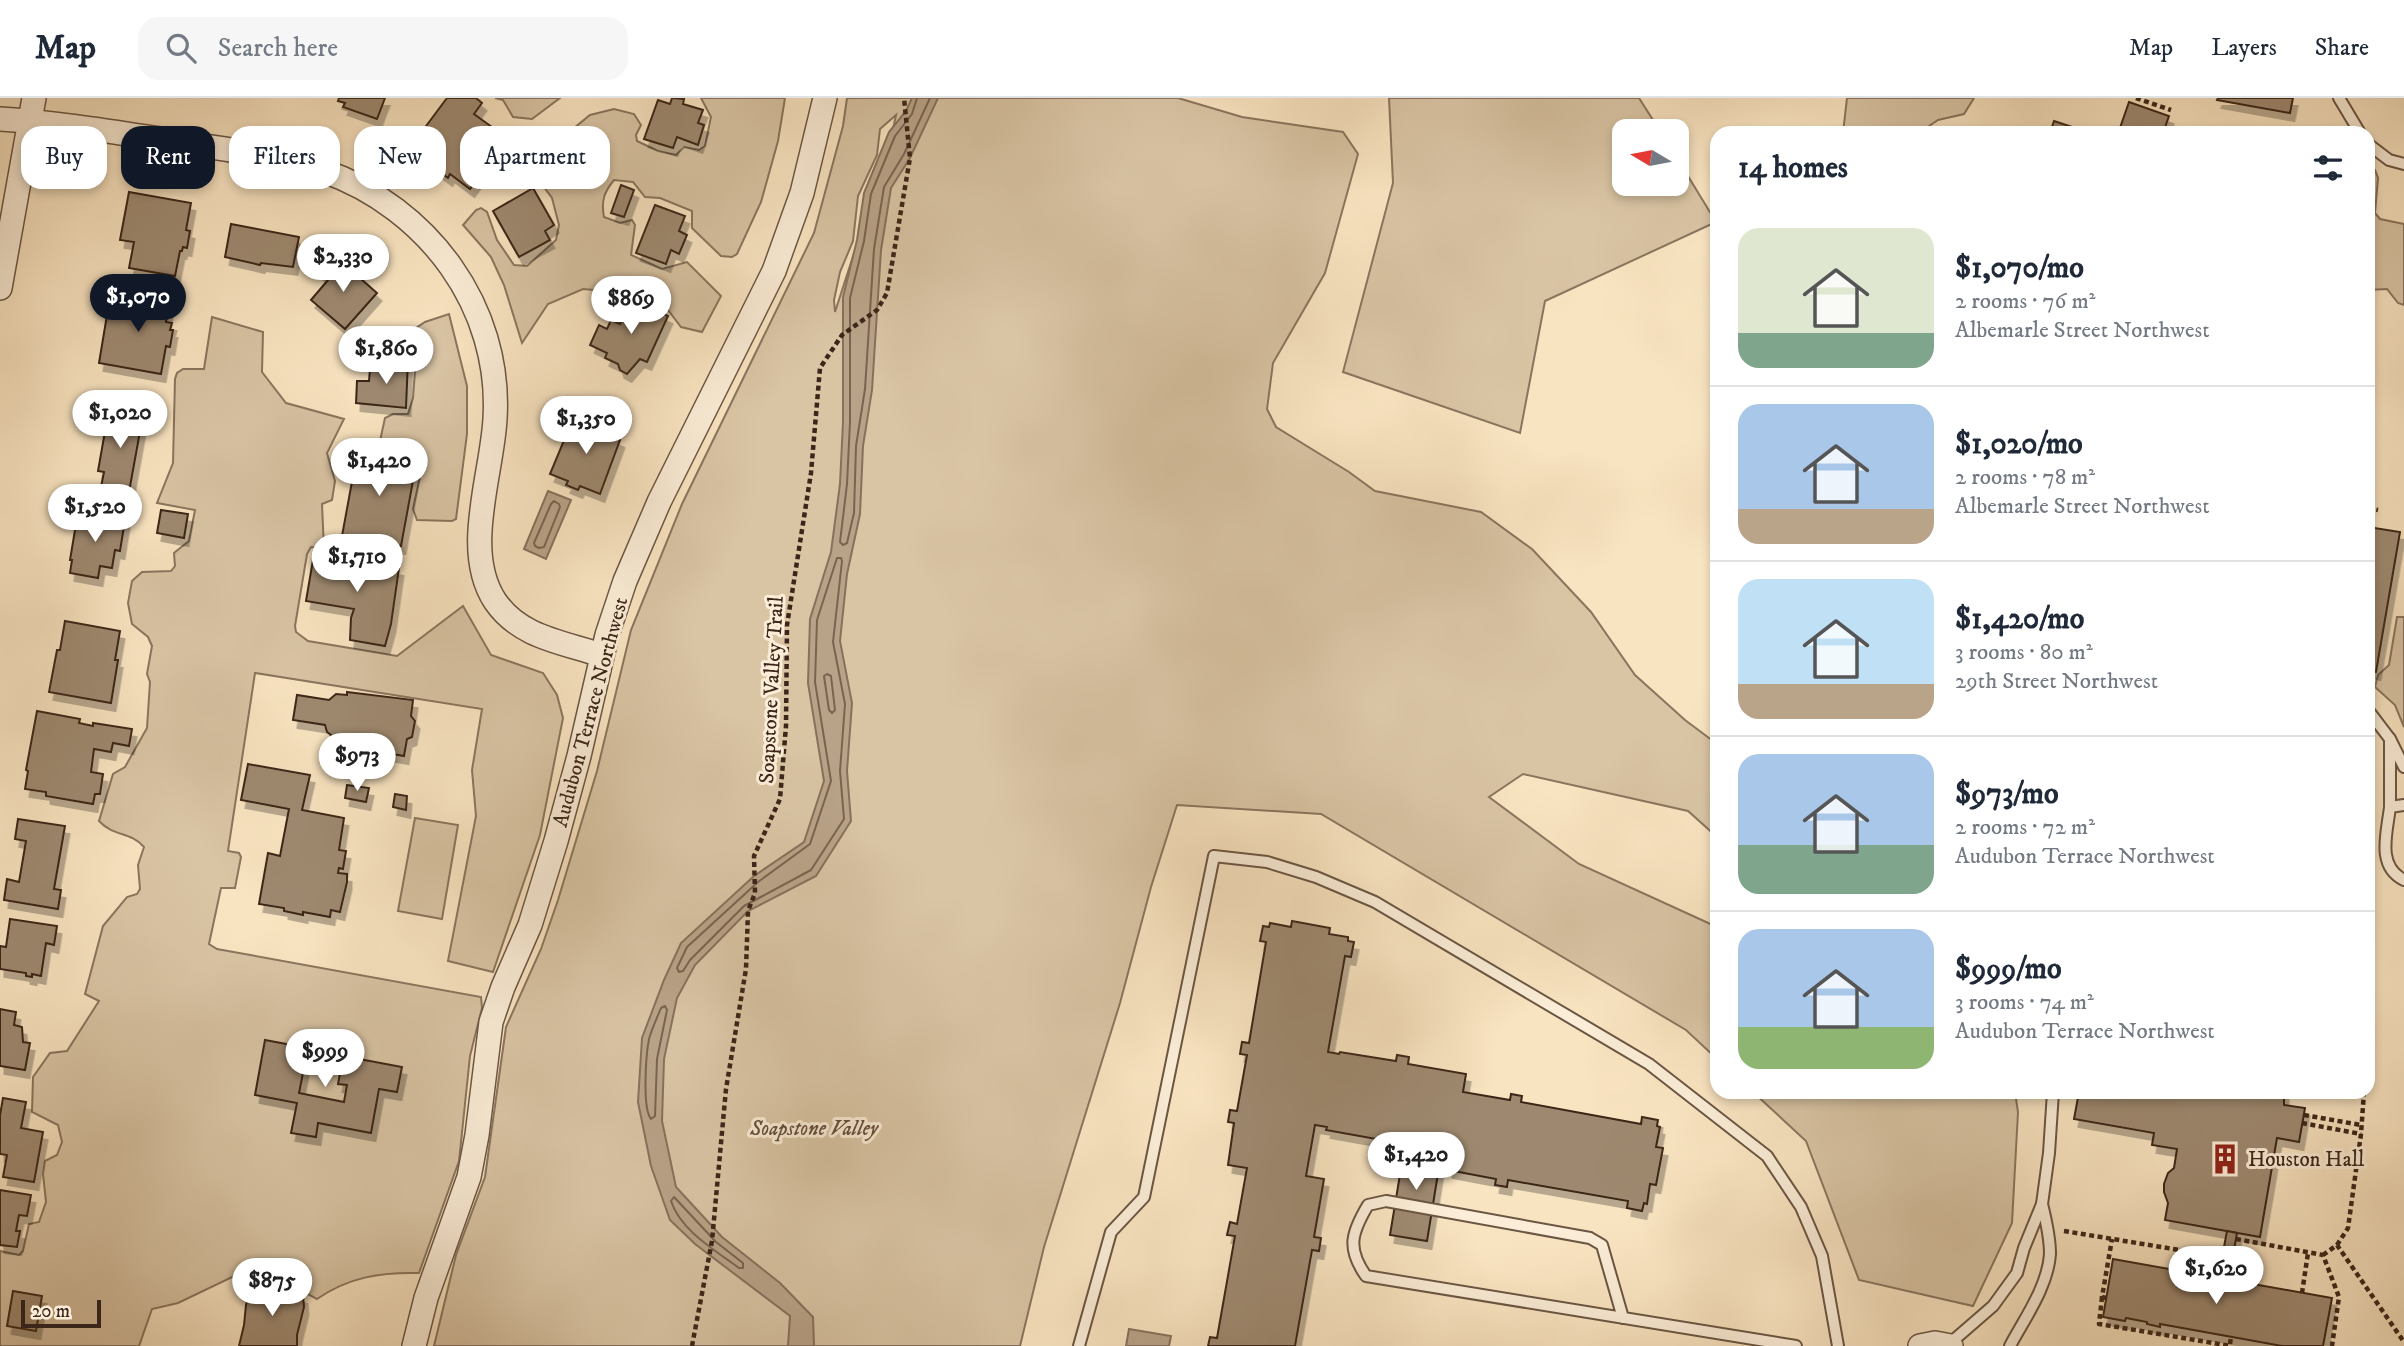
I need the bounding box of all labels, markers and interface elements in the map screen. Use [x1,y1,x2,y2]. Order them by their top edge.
search box [138,17,628,80]
text: Map [35,28,96,69]
icon: search [162,29,200,67]
text: Search here [218,32,338,65]
text: Map [2129,33,2173,63]
text: Layers [2211,33,2277,63]
text: Share [2315,33,2369,63]
north arrow [1612,119,1689,196]
map controls [1612,119,1689,196]
chip: Buy [21,126,107,189]
chip: Rent [121,126,215,189]
chip: Filters [229,126,340,189]
chip: New [354,126,446,189]
chip: Apartment [460,126,610,189]
icon: filters [2309,149,2347,187]
text: 14 homes [1738,150,1848,187]
pin: $2,330 [286,234,400,294]
text: $2,330 [313,242,373,271]
text: $1,070/mo [1955,250,2084,287]
icon: home [1794,256,1878,340]
pin: $1,070 [81,274,195,334]
pin: $869 [590,276,672,336]
text: $1,070 [106,282,170,311]
text: $869 [607,284,655,313]
text: 2 rooms · 76 m² [1955,287,2095,316]
text: Albemarle Street Northwest [1955,316,2210,345]
pin: $1,860 [329,327,443,386]
text: $1,860 [354,334,418,363]
pin: $1,020 [63,390,177,450]
pin: $1,350 [529,396,643,456]
text: $1,020 [88,398,152,427]
text: $1,350 [556,404,616,433]
text: $1,020/mo [1955,426,2083,463]
icon: home [1794,432,1878,516]
pin: $1,420 [322,438,436,498]
text: $1,420 [347,446,411,475]
text: 2 rooms · 78 m² [1955,463,2095,492]
pin: $1,520 [38,484,152,544]
text: $1,520 [64,492,126,521]
text: Albemarle Street Northwest [1955,492,2210,521]
pin: $1,710 [300,534,414,594]
text: $1,710 [328,542,386,571]
street label: Audubon Terrace Northwest [548,594,634,830]
street label: Soapstone Valley Trail [754,595,790,784]
text: $1,420/mo [1955,601,2084,638]
icon: home [1794,607,1878,691]
text: 3 rooms · 80 m² [1955,638,2093,667]
text: 29th Street Northwest [1955,667,2158,696]
pin: $973 [316,734,398,793]
text: $973 [335,741,379,770]
text: $973/mo [1955,776,2059,813]
icon: home [1794,782,1878,866]
text: 2 rooms · 72 m² [1955,813,2095,842]
text: Audubon Terrace Northwest [1955,842,2215,871]
text: $999/mo [1955,951,2061,988]
icon: home [1794,957,1878,1041]
text: 3 rooms · 74 m² [1955,988,2094,1017]
text: Audubon Terrace Northwest [1955,1017,2215,1046]
pin: $999 [284,1030,366,1089]
text: $999 [302,1037,348,1066]
park label: Soapstone Valley [749,1116,880,1142]
pin: $1,420 [1359,1132,1473,1192]
text: $1,420 [1384,1140,1448,1169]
building icon: Houston Hall [2208,1142,2242,1176]
place label: Houston Hall [2248,1147,2365,1173]
pin: $1,620 [2159,1246,2273,1306]
text: $1,620 [2185,1254,2247,1283]
pin: $875 [231,1258,313,1318]
text: $875 [248,1266,296,1295]
scale bar [21,1297,102,1329]
text: 20 m [32,1300,70,1323]

